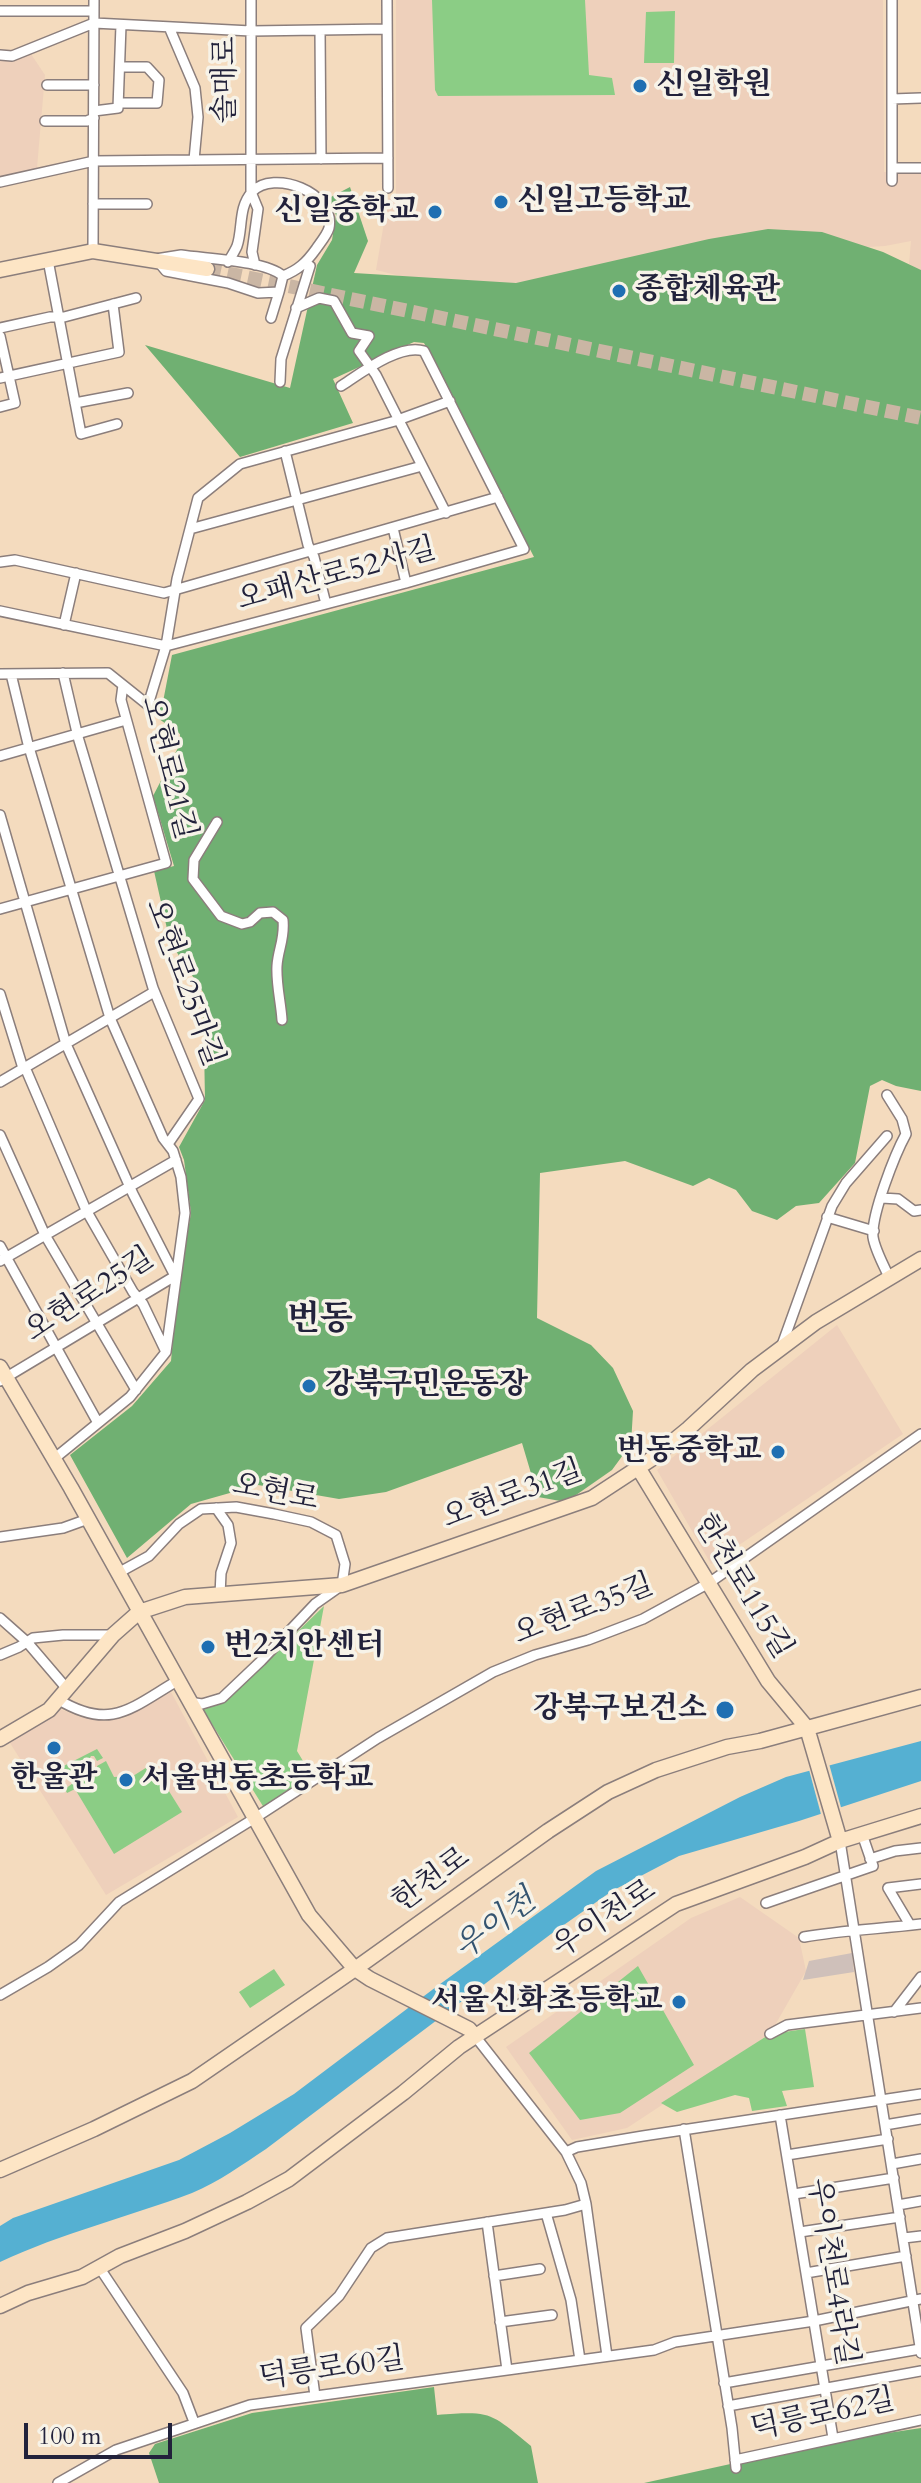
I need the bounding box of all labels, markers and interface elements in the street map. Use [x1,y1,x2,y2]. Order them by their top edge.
street label: 솔매로 [209,37,245,123]
place label: 신일학원 [656,68,772,104]
marker: 신일학원 [631,77,649,95]
place label: 신일고등학교 [517,184,691,220]
marker: 신일고등학교 [492,193,510,211]
place label: 신일중학교 [274,194,419,230]
marker: 신일중학교 [426,203,444,221]
place label: 종합체육관 [635,273,780,309]
marker: 종합체육관 [610,282,628,300]
street label: 오패산로52사길 [234,532,440,620]
street label: 오현로21길 [132,692,202,844]
street label: 오현로25마길 [136,894,230,1072]
street label: 오현로25길 [19,1241,161,1351]
district label: 번동 [287,1301,353,1341]
place label: 강북구민운동장 [325,1368,528,1404]
marker: 강북구민운동장 [300,1377,318,1395]
place label: 번동중학교 [617,1434,762,1470]
marker: 번동중학교 [769,1443,787,1461]
street label: 오현로31길 [438,1454,588,1538]
street label: 오현로 [229,1468,321,1520]
street label: 한천로115길 [685,1508,799,1666]
street label: 오현로35길 [509,1568,659,1654]
place label: 번2치안센터 [224,1629,384,1665]
marker: 번2치안센터 [199,1638,217,1656]
place label: 강북구보건소 [533,1692,707,1728]
marker: 강북구보건소 [714,1699,736,1721]
marker: 한울관 [45,1739,63,1757]
place label: 한울관 [11,1761,97,1797]
place label: 서울번동초등학교 [142,1762,374,1798]
marker: 서울번동초등학교 [117,1771,135,1789]
street label: 한천로 [386,1841,478,1921]
street label: 우이천로 [547,1873,663,1967]
water label: 우이천 [447,1883,545,1969]
place label: 서울신화초등학교 [431,1984,663,2020]
marker: 서울신화초등학교 [670,1993,688,2011]
street label: 우이천로4라길 [798,2176,864,2368]
street label: 덕릉로60길 [257,2342,407,2398]
street label: 덕릉로62길 [748,2383,898,2449]
scale bar [28,2407,176,2457]
text: 100 m [38,2420,102,2453]

